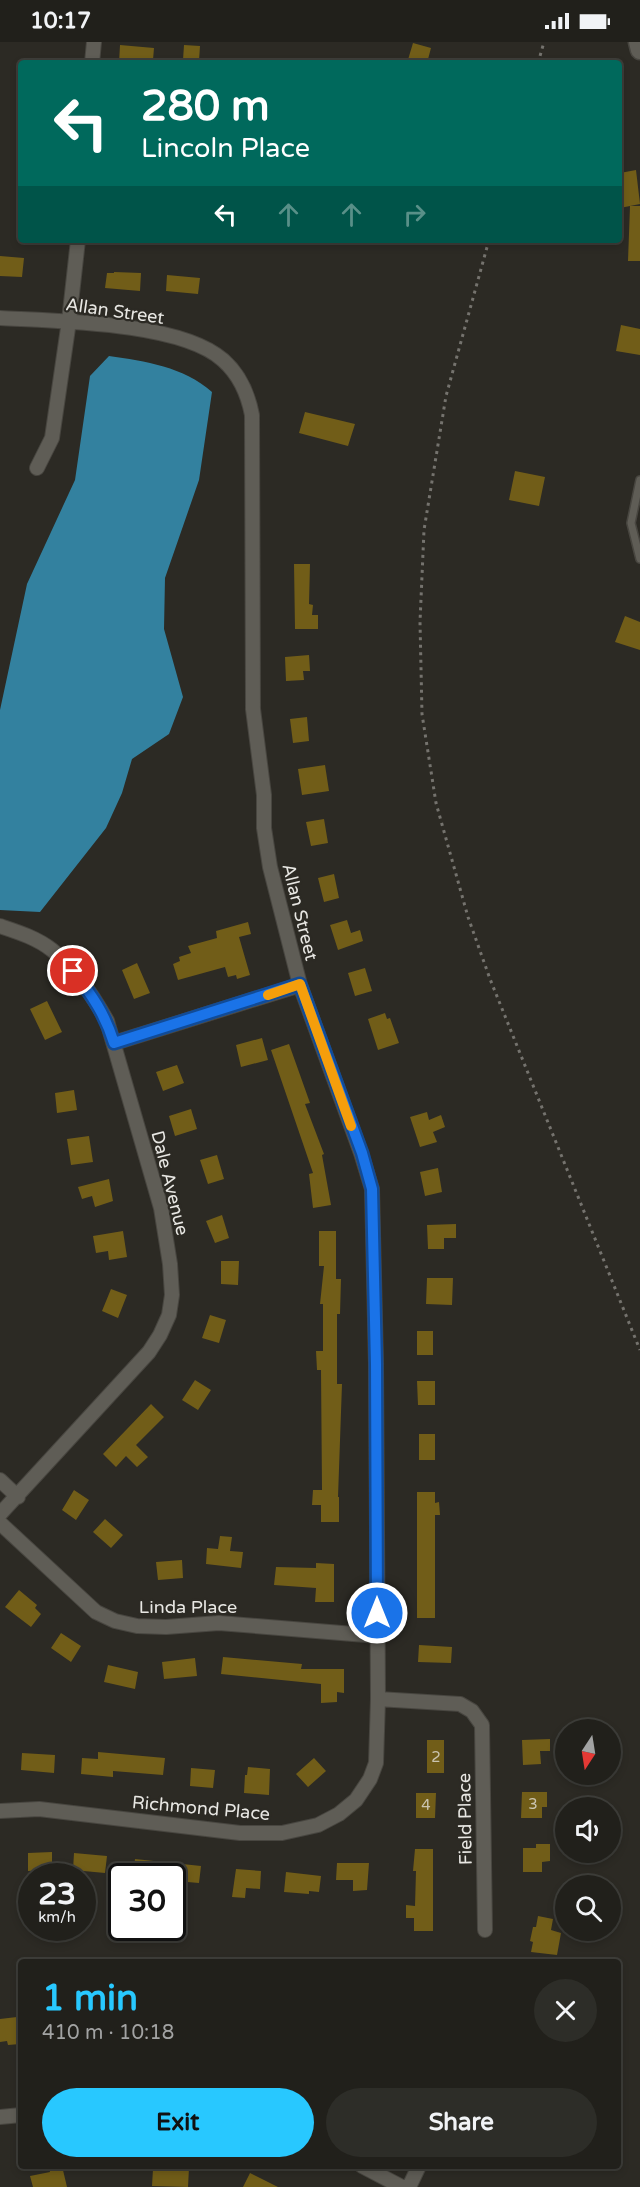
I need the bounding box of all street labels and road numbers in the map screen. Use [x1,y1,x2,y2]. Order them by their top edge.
street label: Allan Street [64,293,166,329]
street label: Allan Street [277,861,323,963]
street label: Dale Avenue [146,1128,194,1238]
street label: Linda Place [139,1596,237,1618]
street label: Field Place [453,1773,477,1865]
street label: Richmond Place [131,1791,271,1825]

